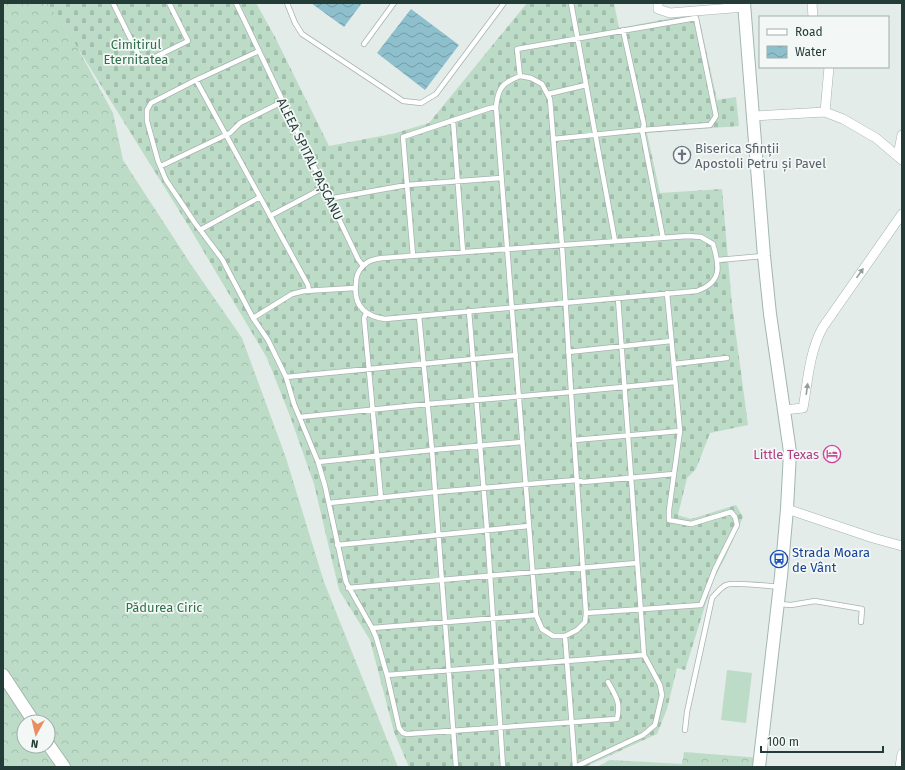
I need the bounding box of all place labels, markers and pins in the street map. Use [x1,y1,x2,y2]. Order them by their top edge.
place label: Biserica Sfinții Apostoli Petru și Pavel [695,141,826,172]
church icon: Biserica Sfinții Apostoli Petru și Pavel [672,145,692,165]
hotel icon: Little Texas [822,444,842,464]
place label: Little Texas [753,447,819,462]
place label: Strada Moara de Vânt [792,545,870,575]
bus stop icon: Strada Moara de Vânt [769,549,789,569]

